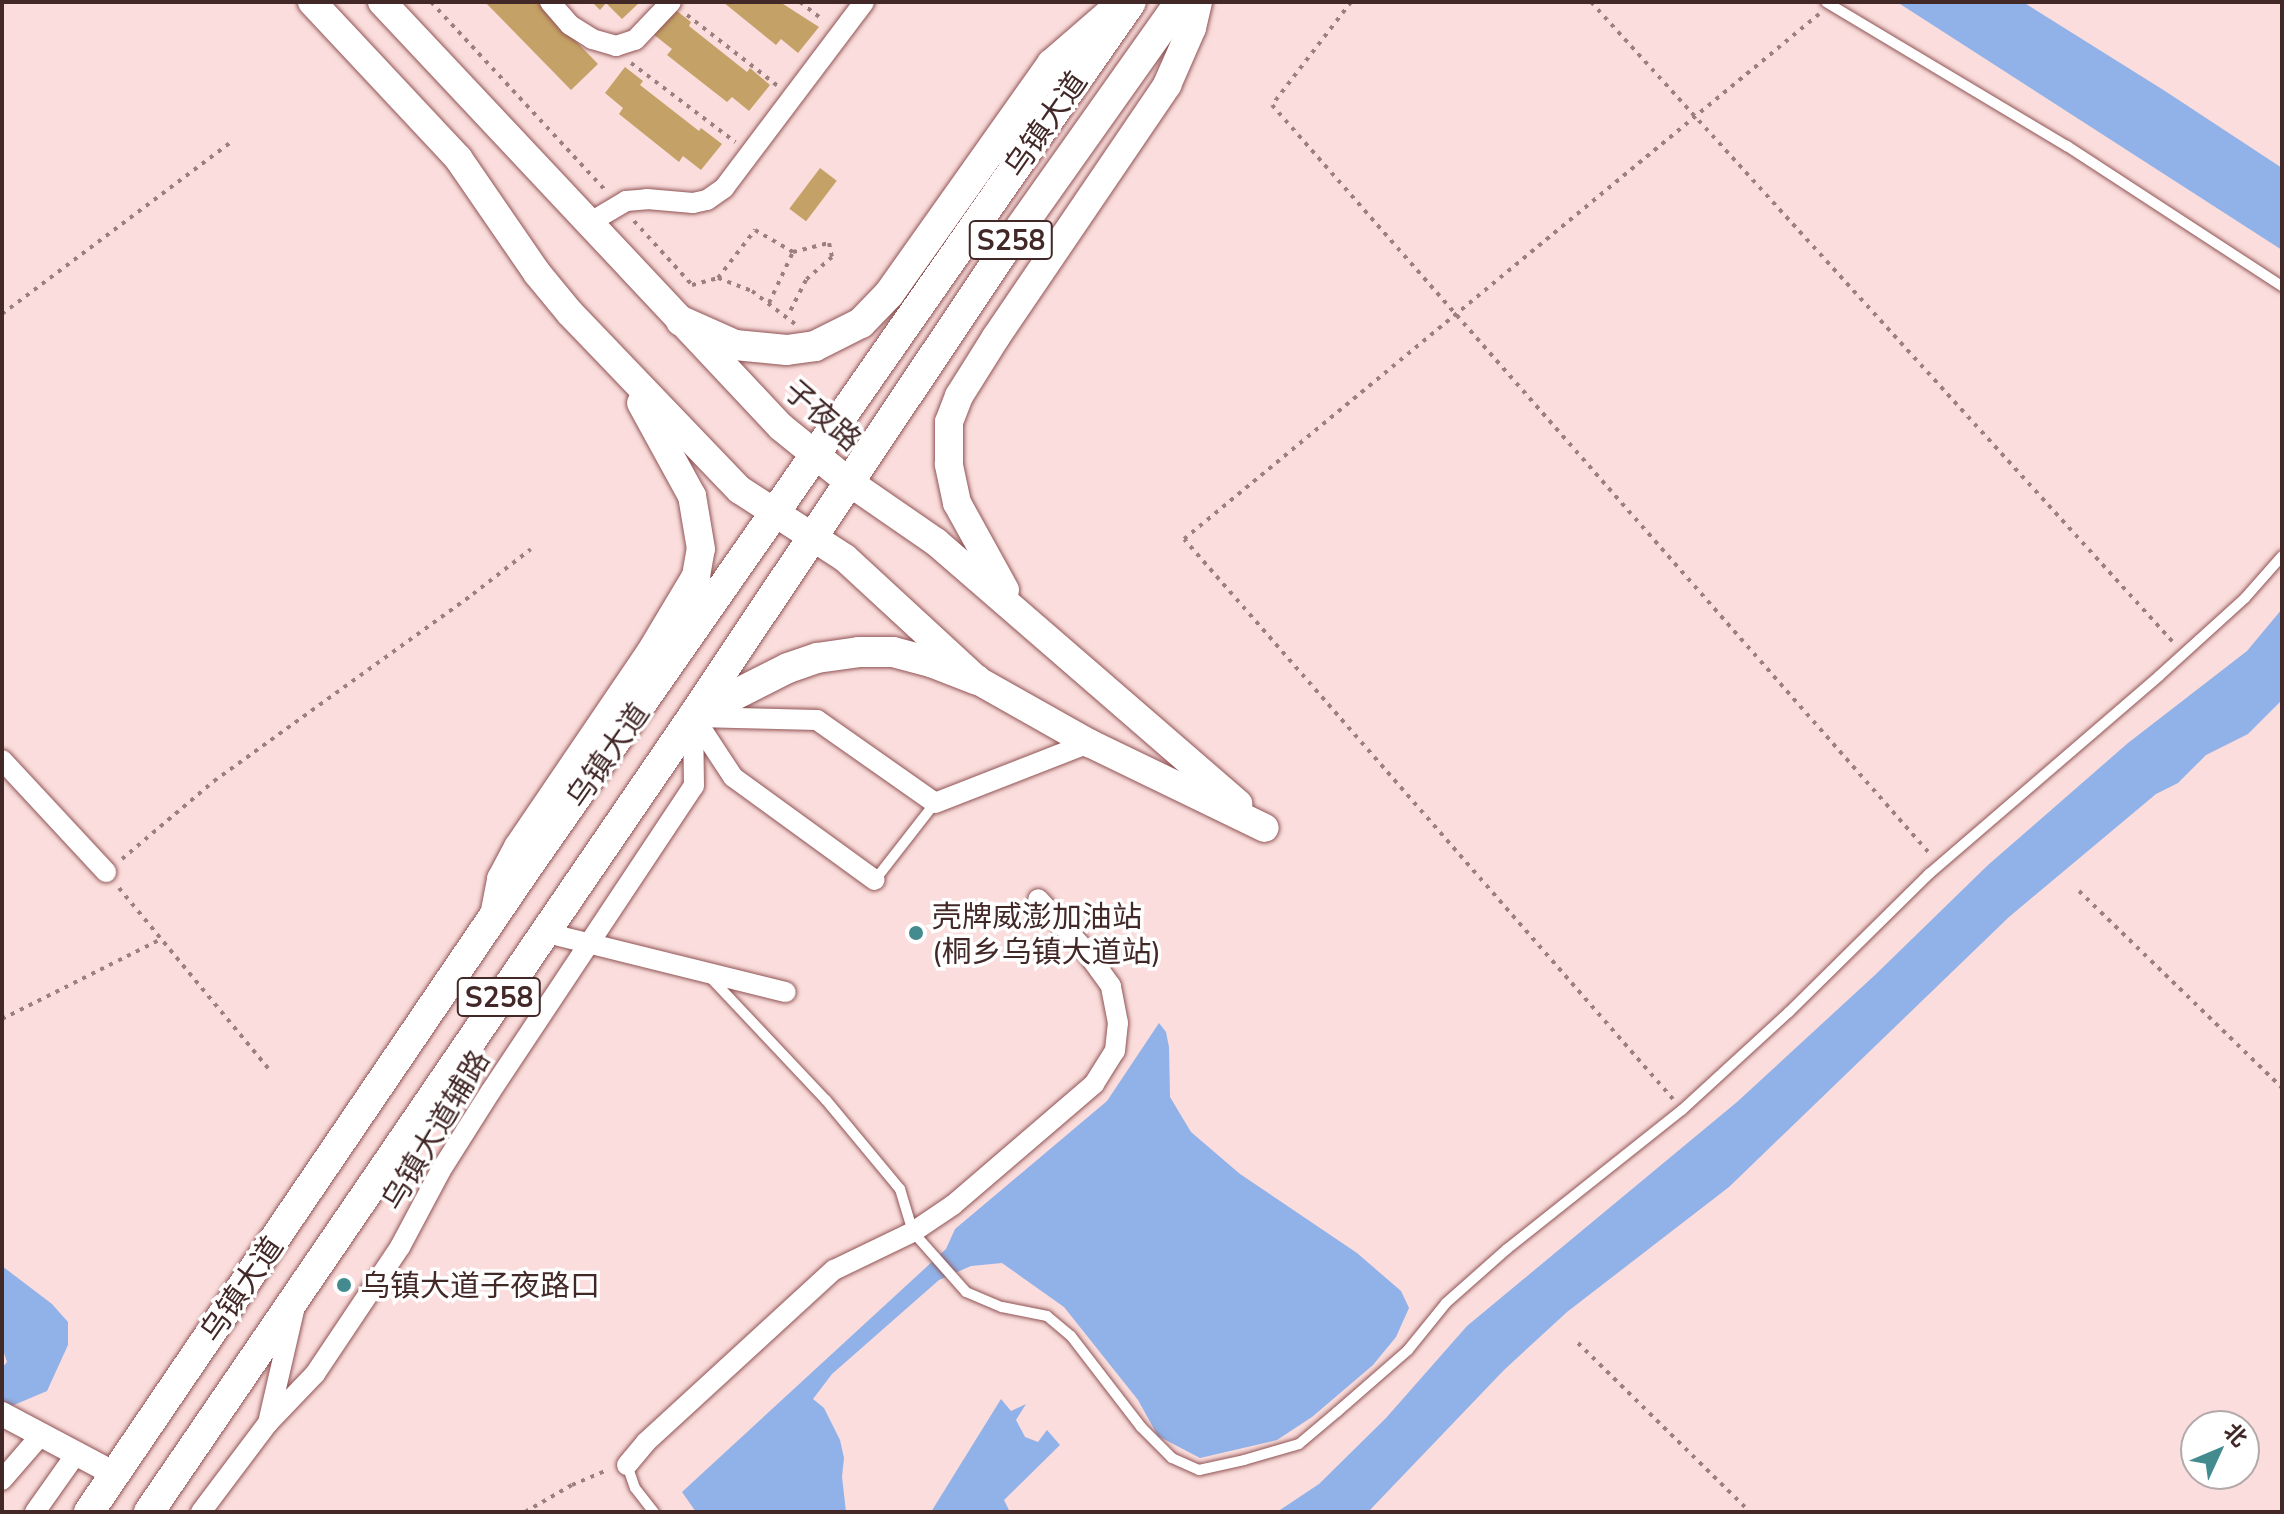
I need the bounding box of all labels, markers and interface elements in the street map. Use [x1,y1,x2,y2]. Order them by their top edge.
street label: 乌镇大道 [996,65,1094,183]
road number: S258 [967,216,1055,264]
street label: 子夜路 [777,372,869,458]
street label: 乌镇大道 [558,696,656,814]
place label: 壳牌威澎加油站 (桐乡乌镇大道站) [932,898,1161,968]
marker: 壳牌威澎加油站 (桐乡乌镇大道站) [907,924,925,942]
road number: S258 [455,973,543,1021]
street label: 乌镇大道辅路 [373,1044,497,1216]
street label: 乌镇大道 [192,1230,290,1348]
place label: 乌镇大道子夜路口 [360,1267,600,1303]
marker: 乌镇大道子夜路口 [335,1276,353,1294]
north arrow [2180,1410,2260,1490]
text: 北 [2218,1417,2254,1452]

